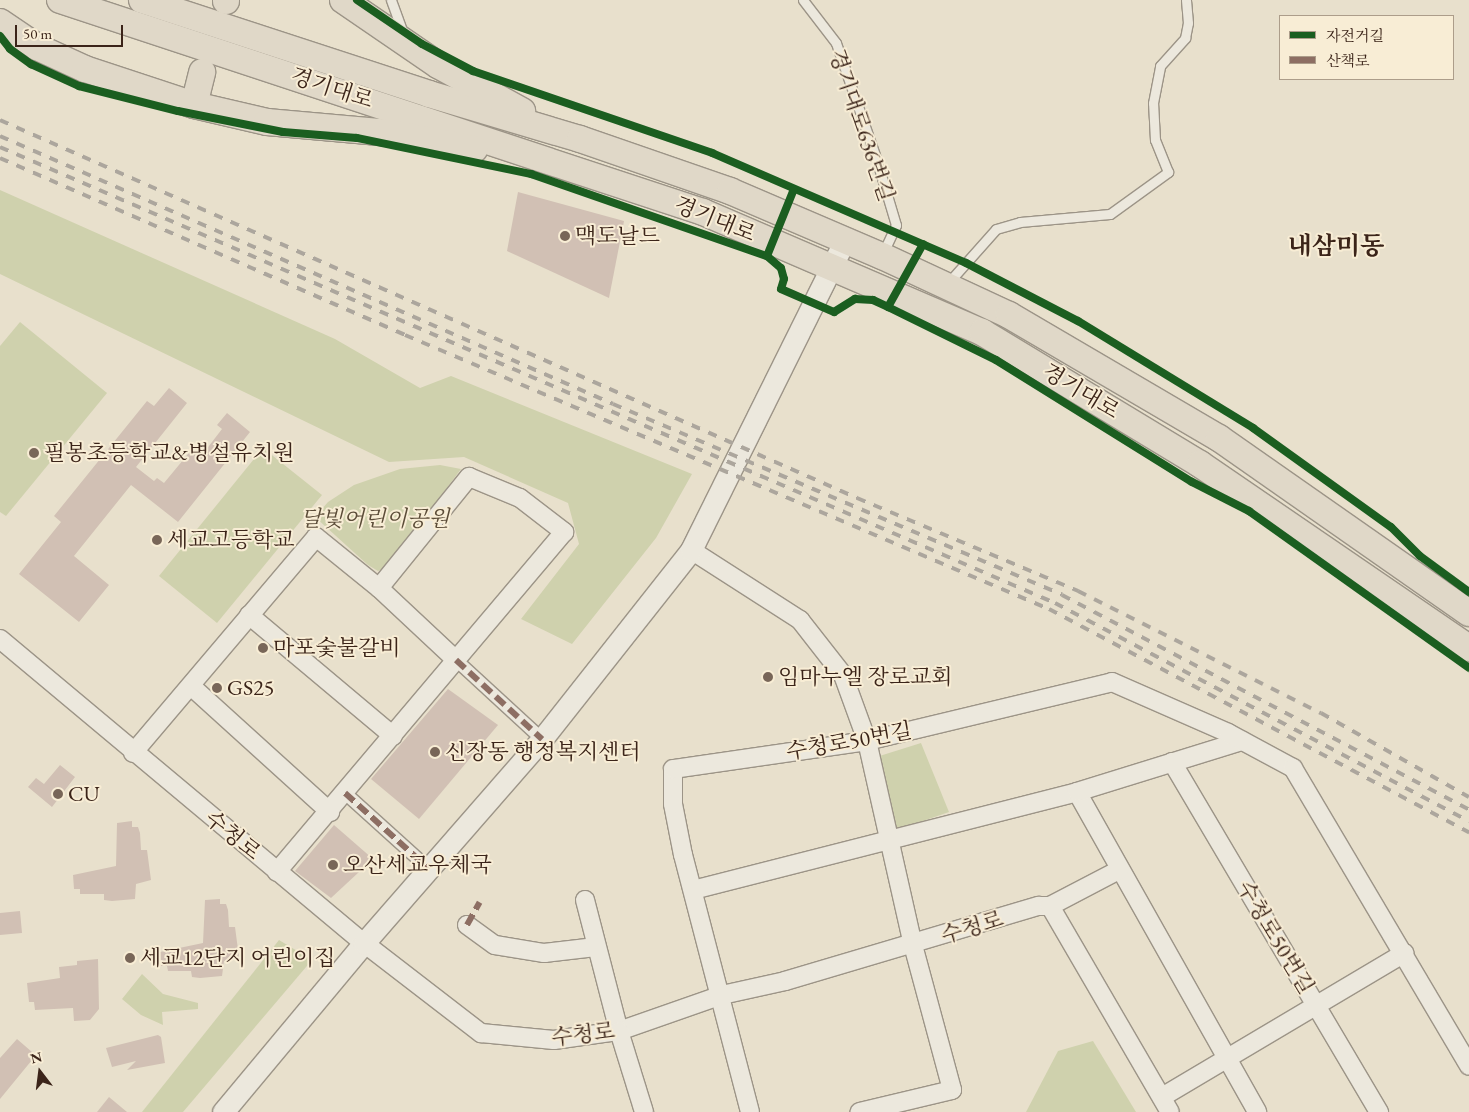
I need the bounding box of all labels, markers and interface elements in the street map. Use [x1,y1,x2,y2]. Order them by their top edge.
scale bar [18,15,125,47]
legend [1279,15,1454,80]
text: 50 m [23,24,52,43]
text: 자전거길 [1326,26,1384,45]
street label: 경기대로636번길 [824,45,900,205]
text: 산책로 [1326,51,1369,70]
street label: 경기대로 [287,62,377,114]
street label: 경기대로 [671,191,759,247]
place label: 맥도날드 [575,223,660,249]
marker: 맥도날드 [559,230,571,242]
district label: 내삼미동 [1288,230,1384,260]
street label: 경기대로 [1038,358,1124,424]
place label: 필봉초등학교&병설유치원 [44,440,294,466]
marker: 필봉초등학교&병설유치원 [28,447,40,459]
park label: 달빛어린이공원 [301,506,449,532]
place label: 세교고등학교 [167,527,295,553]
marker: 세교고등학교 [151,534,163,546]
place label: 마포숯불갈비 [273,635,401,661]
marker: 마포숯불갈비 [257,642,269,654]
place label: 임마누엘 장로교회 [778,664,952,690]
marker: 임마누엘 장로교회 [762,671,774,683]
place label: GS25 [227,675,274,701]
marker: GS25 [211,682,223,694]
street label: 수청로50번길 [784,717,914,765]
place label: 신장동 행정복지센터 [445,739,641,765]
marker: 신장동 행정복지센터 [429,746,441,758]
place label: CU [68,781,100,807]
marker: CU [52,788,64,800]
street label: 수청로 [200,805,266,865]
place label: 오산세교우체국 [343,852,492,878]
marker: 오산세교우체국 [327,859,339,871]
street label: 수청로50번길 [1232,876,1320,998]
street label: 수청로 [938,905,1006,949]
place label: 세교12단지 어린이집 [140,945,336,971]
marker: 세교12단지 어린이집 [124,952,136,964]
street label: 수청로 [550,1017,616,1051]
north arrow [15,1047,65,1097]
text: N [28,1047,44,1068]

